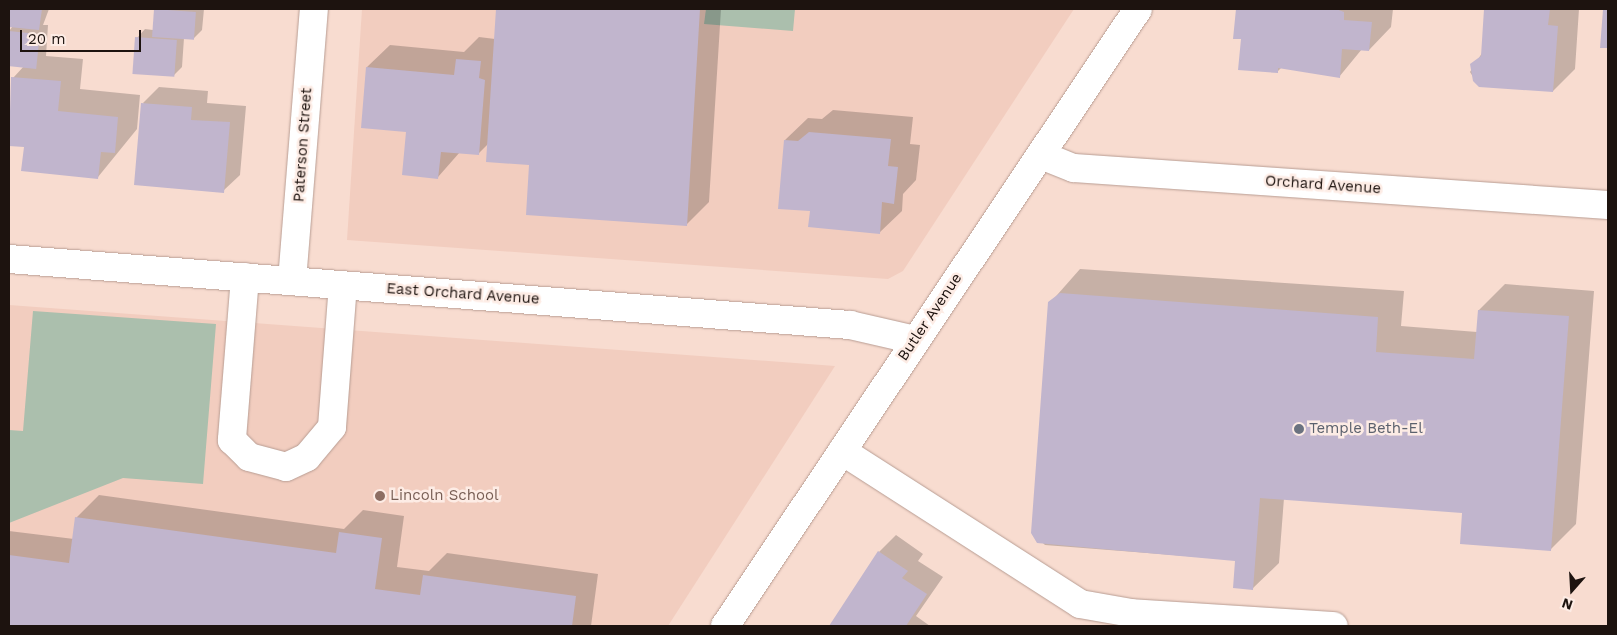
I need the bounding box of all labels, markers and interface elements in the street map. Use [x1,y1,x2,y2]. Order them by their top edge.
scale bar [22,20,144,52]
text: 20 m [28,30,66,48]
street label: Paterson Street [290,87,316,203]
street label: Orchard Avenue [1264,172,1382,198]
street label: Butler Avenue [894,269,966,365]
street label: East Orchard Avenue [386,280,540,308]
place label: Temple Beth-El [1309,420,1423,438]
marker: Temple Beth-El [1293,423,1305,435]
place label: Lincoln School [390,487,499,505]
marker: Lincoln School [374,490,386,502]
north arrow [1547,565,1597,615]
text: N [1560,595,1575,613]

